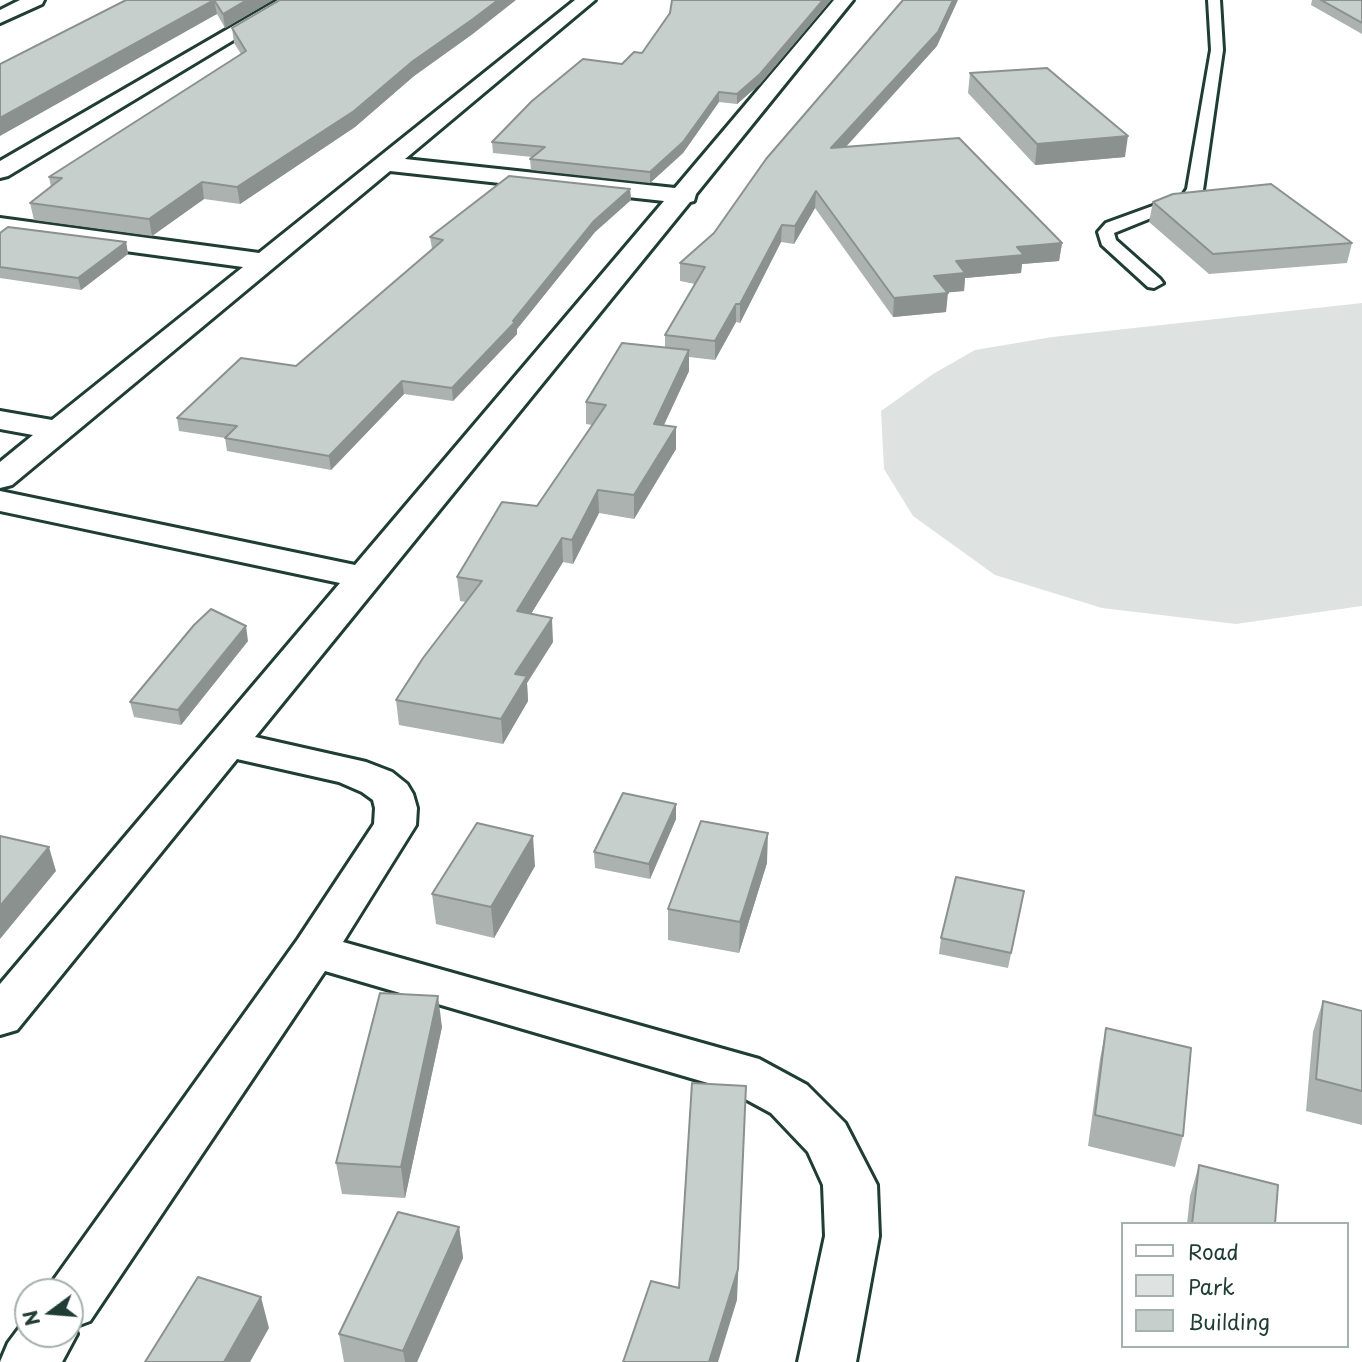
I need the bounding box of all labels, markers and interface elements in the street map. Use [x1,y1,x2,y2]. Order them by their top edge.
legend [1120,1222,1348,1348]
text: Road [1188,1235,1239,1267]
text: Park [1188,1270,1235,1302]
north arrow [14,1278,84,1348]
text: Building [1188,1305,1270,1337]
text: N [15,1307,46,1329]

